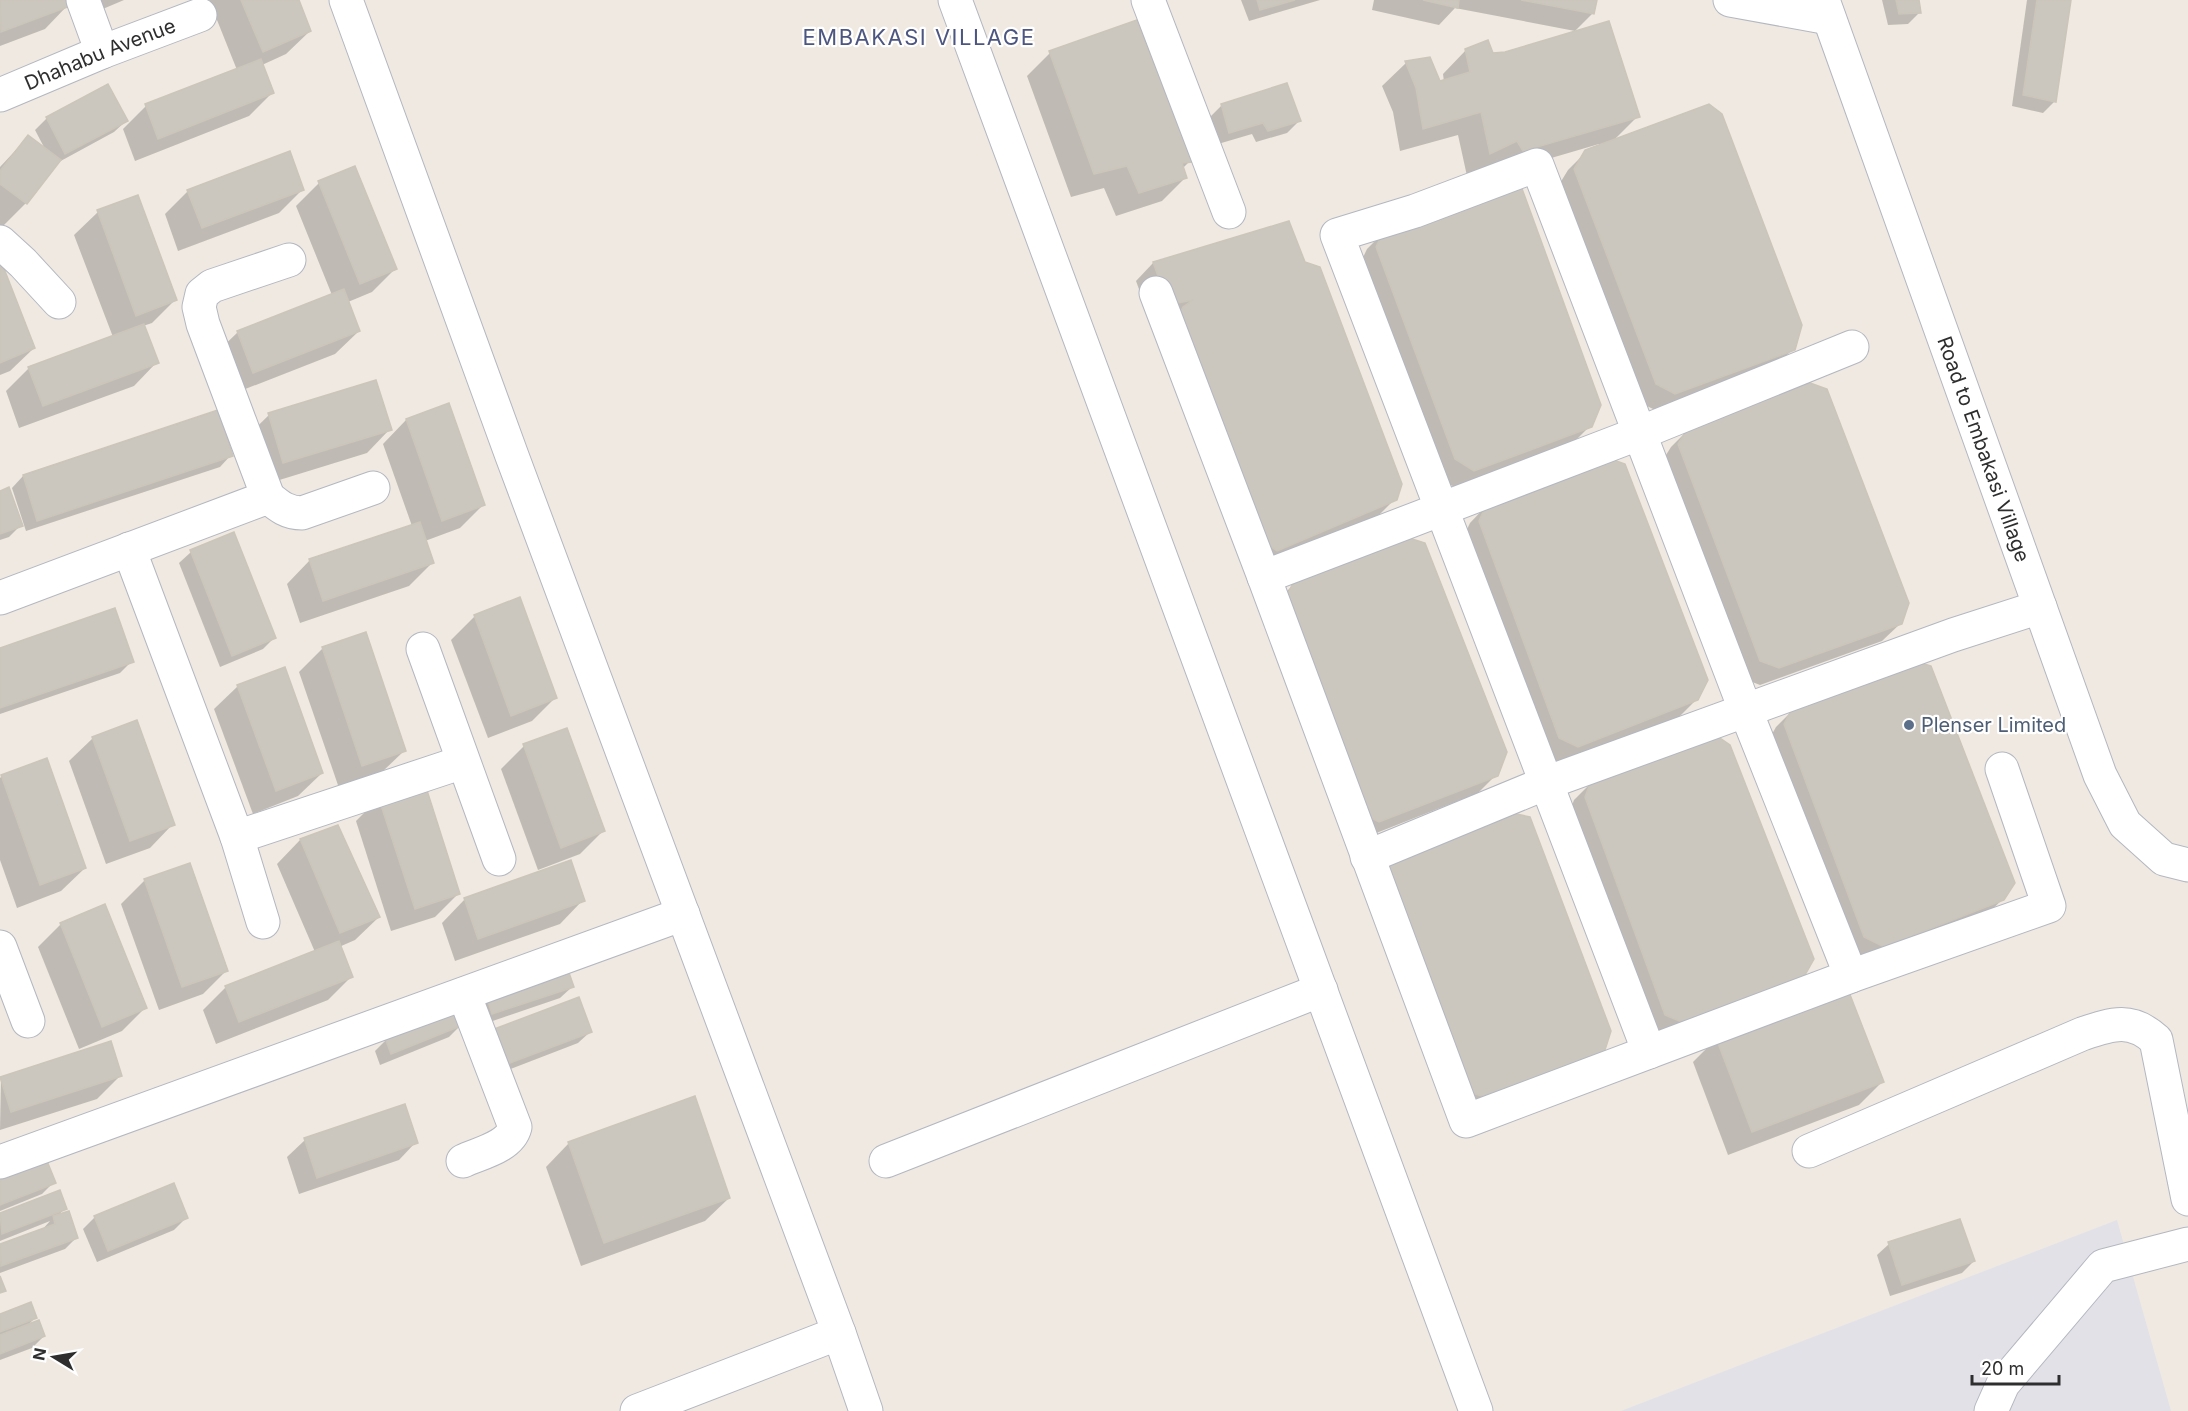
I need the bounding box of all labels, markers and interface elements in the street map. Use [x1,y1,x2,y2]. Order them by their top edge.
street label: Dhahabu Avenue [21,13,179,95]
district label: EMBAKASI VILLAGE [803,24,1035,50]
street label: Road to Embakasi Village [1932,333,2035,565]
place label: Plenser Limited [1921,713,2066,737]
marker: Plenser Limited [1902,718,1916,732]
north arrow [24,1327,84,1387]
text: N [28,1346,50,1362]
scale bar [1972,1348,2059,1386]
text: 20 m [1981,1358,2024,1379]

